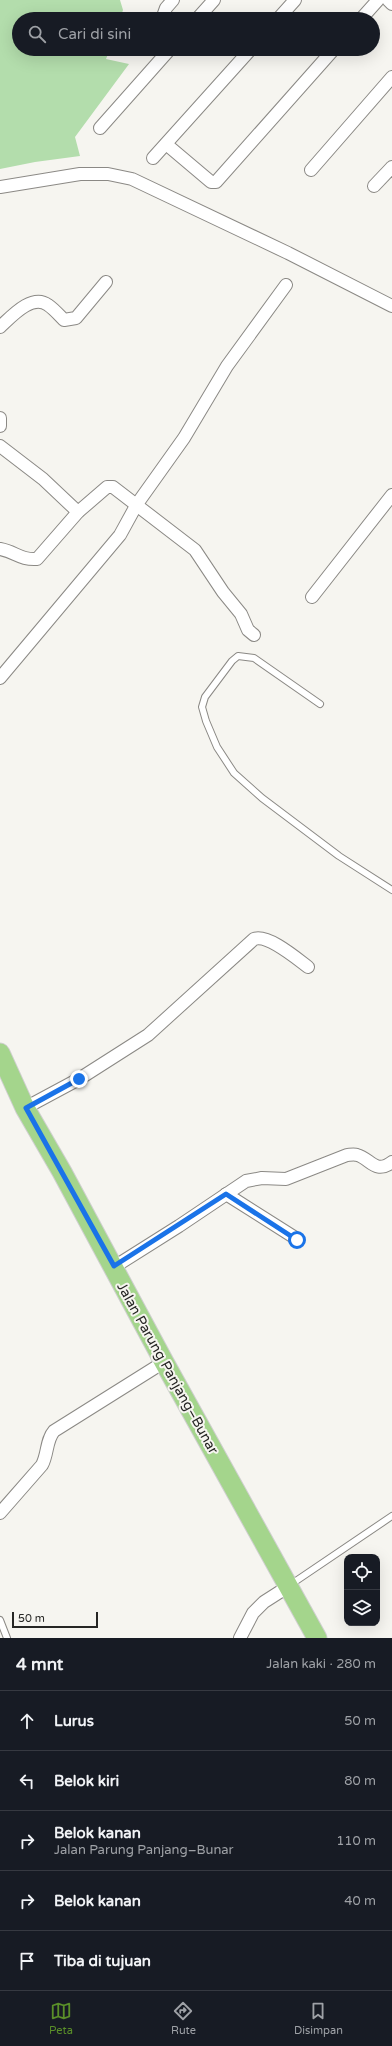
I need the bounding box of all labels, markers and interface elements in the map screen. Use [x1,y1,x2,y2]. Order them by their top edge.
search box [12,12,380,56]
icon: search [26,23,48,45]
text: Cari di sini [58,25,131,43]
route end [70,1070,88,1088]
route start [288,1231,306,1249]
street label: Jalan Parung Panjang–Bunar [113,1280,222,1457]
map controls [344,1554,380,1626]
button: locate [344,1554,380,1590]
button: layers [344,1590,380,1626]
scale bar [12,1610,98,1629]
text: 50 m [18,1612,45,1625]
text: 4 mnt [16,1654,63,1675]
text: Jalan kaki · 280 m [266,1656,376,1672]
icon: ahead [16,1710,38,1732]
text: Lurus [54,1712,94,1730]
text: 50 m [344,1713,376,1729]
icon: left [16,1770,38,1792]
text: Belok kiri [54,1772,119,1790]
text: 80 m [344,1773,376,1789]
text: Belok kanan [54,1824,141,1842]
icon: right [16,1830,38,1852]
text: 110 m [336,1833,376,1849]
text: Jalan Parung Panjang–Bunar [54,1842,234,1858]
icon: right [16,1890,38,1912]
text: Belok kanan [54,1892,141,1910]
text: 40 m [344,1893,376,1909]
icon: arrive [16,1950,38,1972]
text: Tiba di tujuan [54,1952,151,1970]
tab: Peta [49,2000,73,2037]
tab: Rute [171,2000,196,2037]
tab: Disimpan [294,2000,343,2037]

